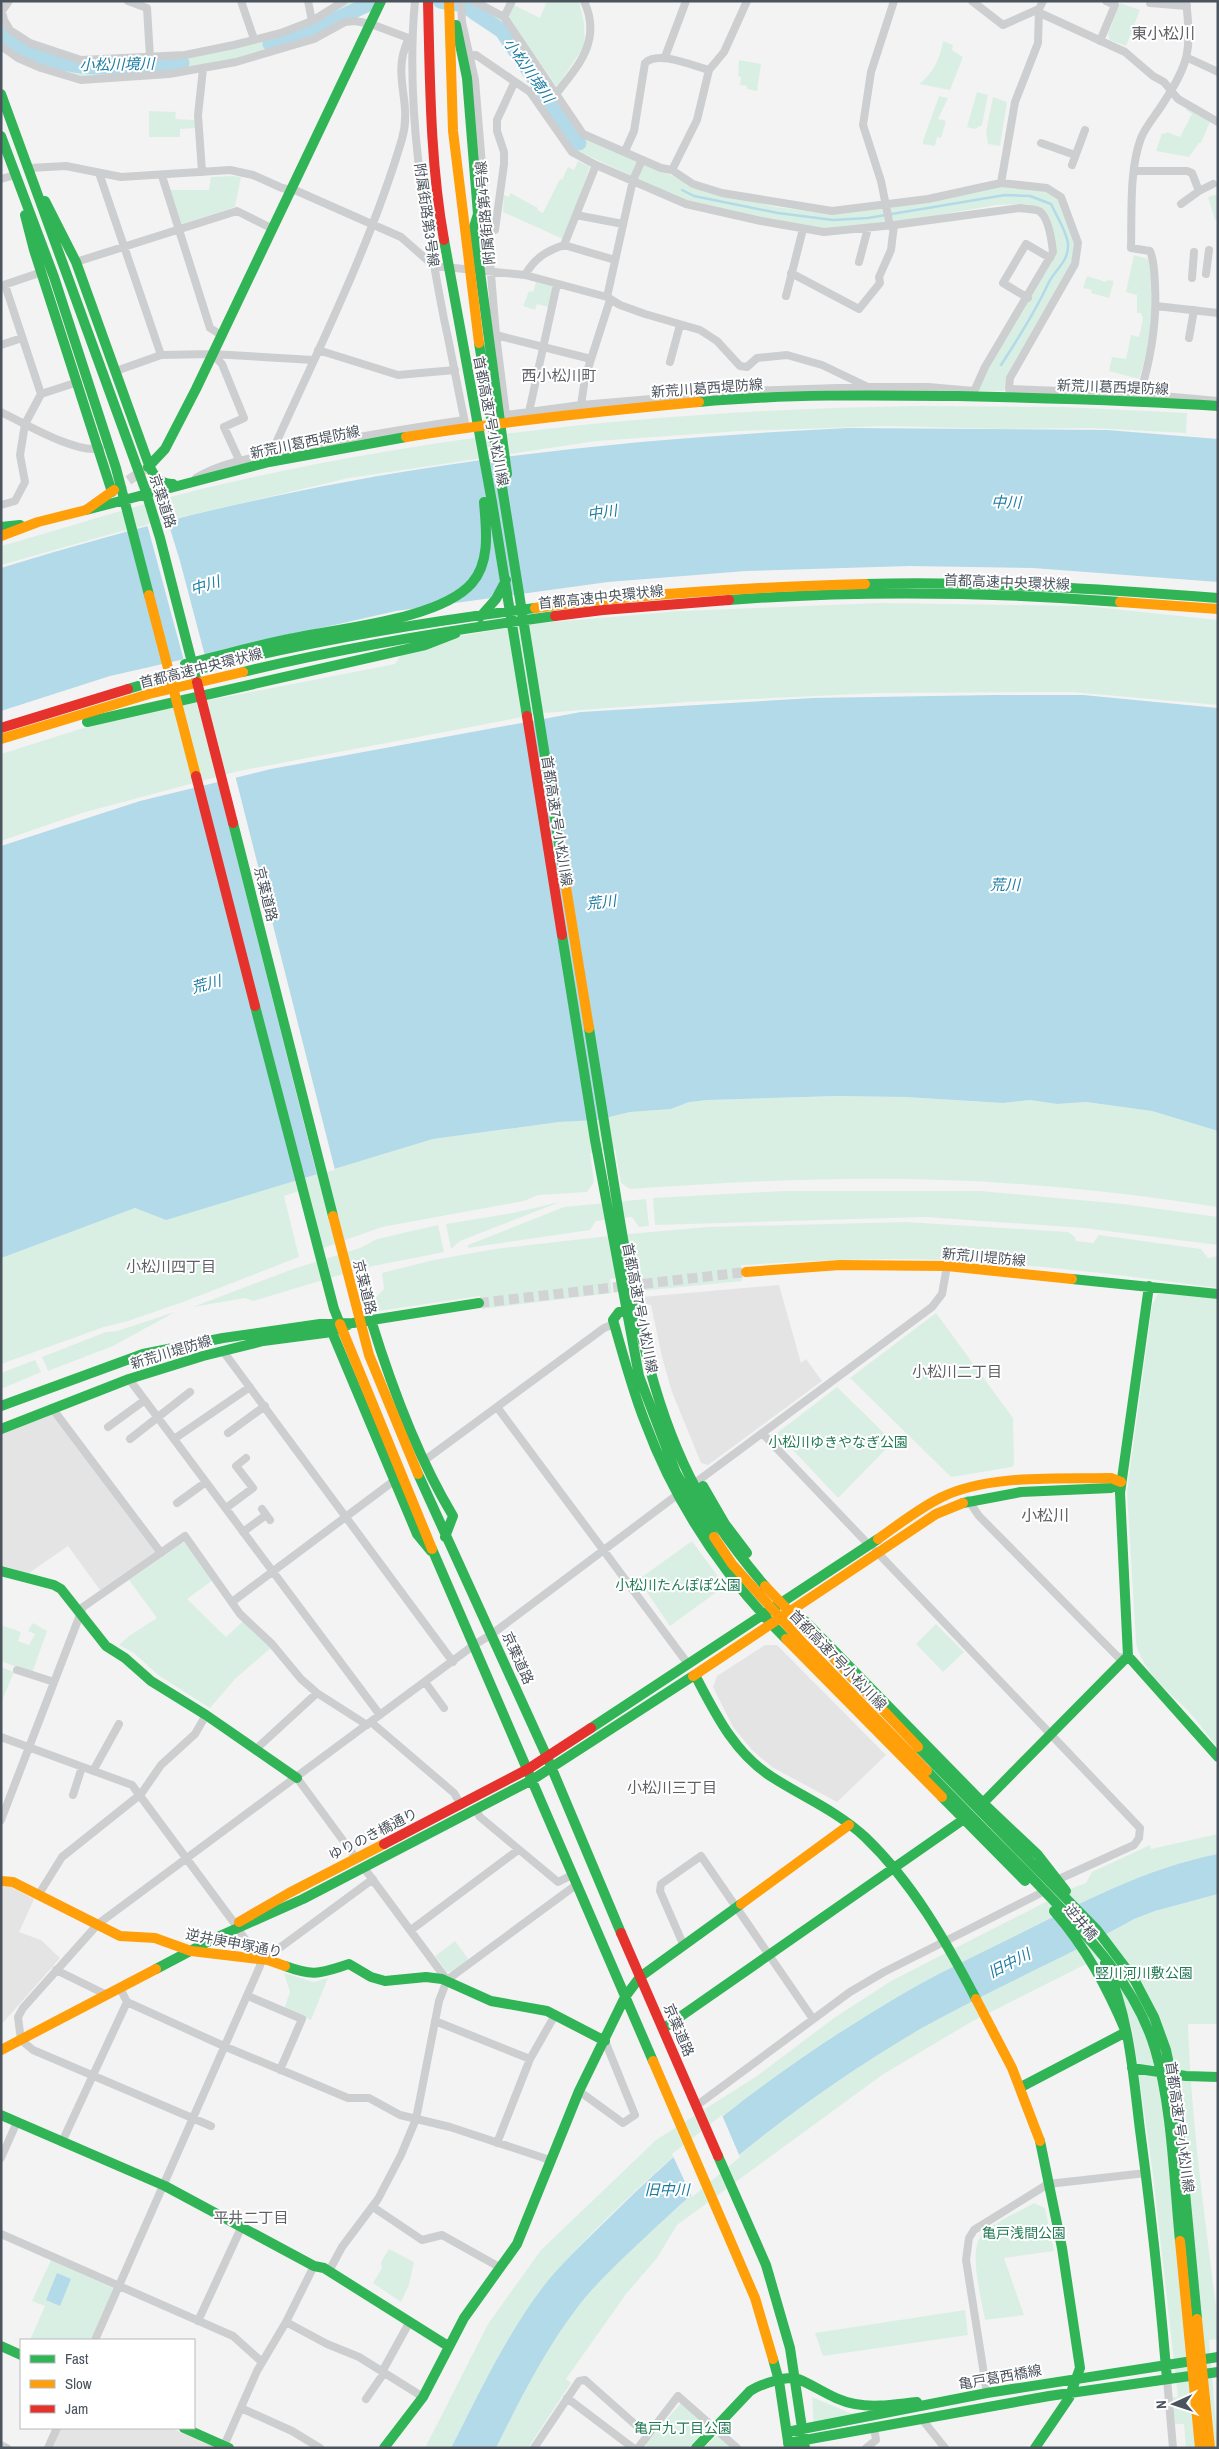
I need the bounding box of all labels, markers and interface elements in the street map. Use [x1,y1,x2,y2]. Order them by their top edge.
district label: 東小松川 [1131,22,1195,44]
water label: 小松川境川 [499,33,560,108]
water label: 小松川境川 [79,53,157,75]
street label: 附属街路第4号線 [471,160,499,266]
street label: 附属街路第3号線 [411,162,443,268]
street label: 首都高速7号小松川線 [470,354,512,488]
district label: 西小松川町 [521,365,597,386]
street label: 新荒川葛西堤防線 [651,375,763,401]
street label: 新荒川葛西堤防線 [1057,376,1169,398]
street label: 新荒川葛西堤防線 [248,422,362,462]
street label: 京葉道路 [146,472,180,530]
water label: 中川 [991,491,1023,513]
water label: 中川 [586,499,620,524]
water label: 中川 [188,570,224,599]
street label: 首都高速中央環状線 [944,571,1070,593]
street label: 首都高速中央環状線 [537,581,665,613]
street label: 首都高速中央環状線 [138,644,264,692]
street label: 首都高速7号小松川線 [538,754,576,888]
street label: 京葉道路 [250,865,282,923]
water label: 荒川 [990,874,1022,895]
water label: 荒川 [585,890,619,914]
water label: 荒川 [189,969,225,998]
street label: 首都高速7号小松川線 [619,1241,661,1375]
street label: 新荒川堤防線 [941,1244,1027,1270]
district label: 小松川四丁目 [126,1256,216,1277]
street label: 京葉道路 [349,1258,381,1316]
street label: 新荒川堤防線 [128,1331,214,1373]
district label: 小松川二丁目 [912,1361,1002,1382]
park label: 小松川ゆきやなぎ公園 [768,1433,908,1451]
district label: 小松川 [1021,1504,1069,1526]
park label: 小松川たんぽぽ公園 [615,1576,741,1594]
street label: 首都高速7号小松川線 [786,1606,890,1714]
street label: 京葉道路 [498,1629,538,1687]
district label: 小松川三丁目 [627,1777,717,1798]
street label: ゆりのき橋通り [325,1804,421,1864]
street label: 逆井橋 [1061,1900,1101,1944]
street label: 逆井庚申塚通り [184,1925,284,1961]
water label: 旧中川 [984,1943,1036,1983]
park label: 竪川河川敷公園 [1095,1964,1193,1982]
street label: 京葉道路 [660,2001,698,2059]
street label: 首都高速7号小松川線 [1162,2060,1198,2194]
water label: 旧中川 [644,2179,691,2200]
district label: 平井二丁目 [213,2207,289,2228]
park label: 亀戸浅間公園 [982,2224,1066,2242]
legend [20,2339,195,2429]
text: Fast [65,2348,89,2369]
street label: 亀戸葛西橋線 [957,2361,1043,2393]
text: Slow [65,2373,92,2394]
north arrow [1149,2379,1199,2429]
text: Jam [65,2398,88,2419]
text: N [1152,2400,1170,2409]
park label: 亀戸九丁目公園 [634,2419,732,2437]

